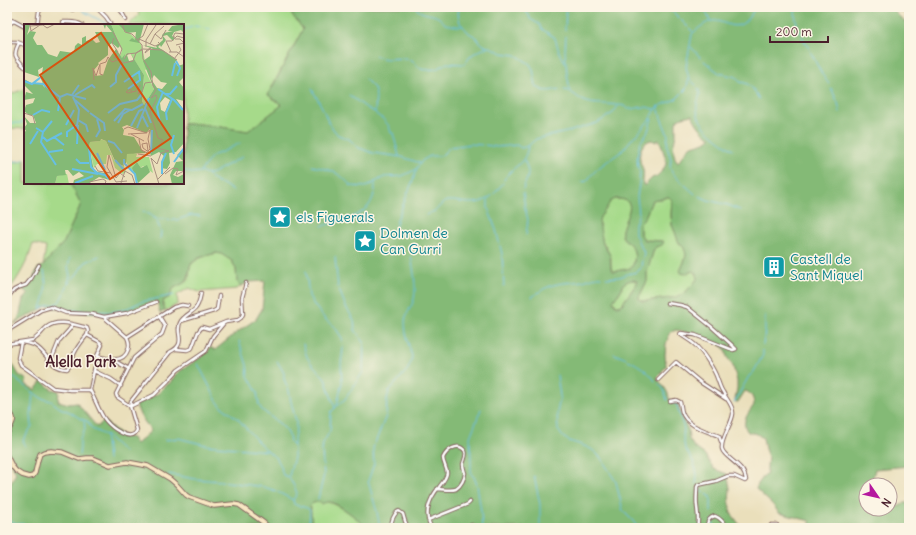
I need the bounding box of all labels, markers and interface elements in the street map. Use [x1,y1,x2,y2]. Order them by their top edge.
scale bar [770,18,828,44]
inset map [24,24,184,184]
text: 200 m [776,24,812,39]
place icon: els Figuerals [267,204,293,230]
place label: els Figuerals [296,208,374,226]
place label: Dolmen de Can Gurri [380,224,448,258]
place icon: Dolmen de Can Gurri [352,228,378,254]
place label: Castell de Sant Miquel [790,250,863,284]
building icon: Castell de Sant Miquel [761,254,787,280]
district label: Alella Park [46,352,117,371]
north arrow [858,477,898,517]
text: N [878,496,894,510]

